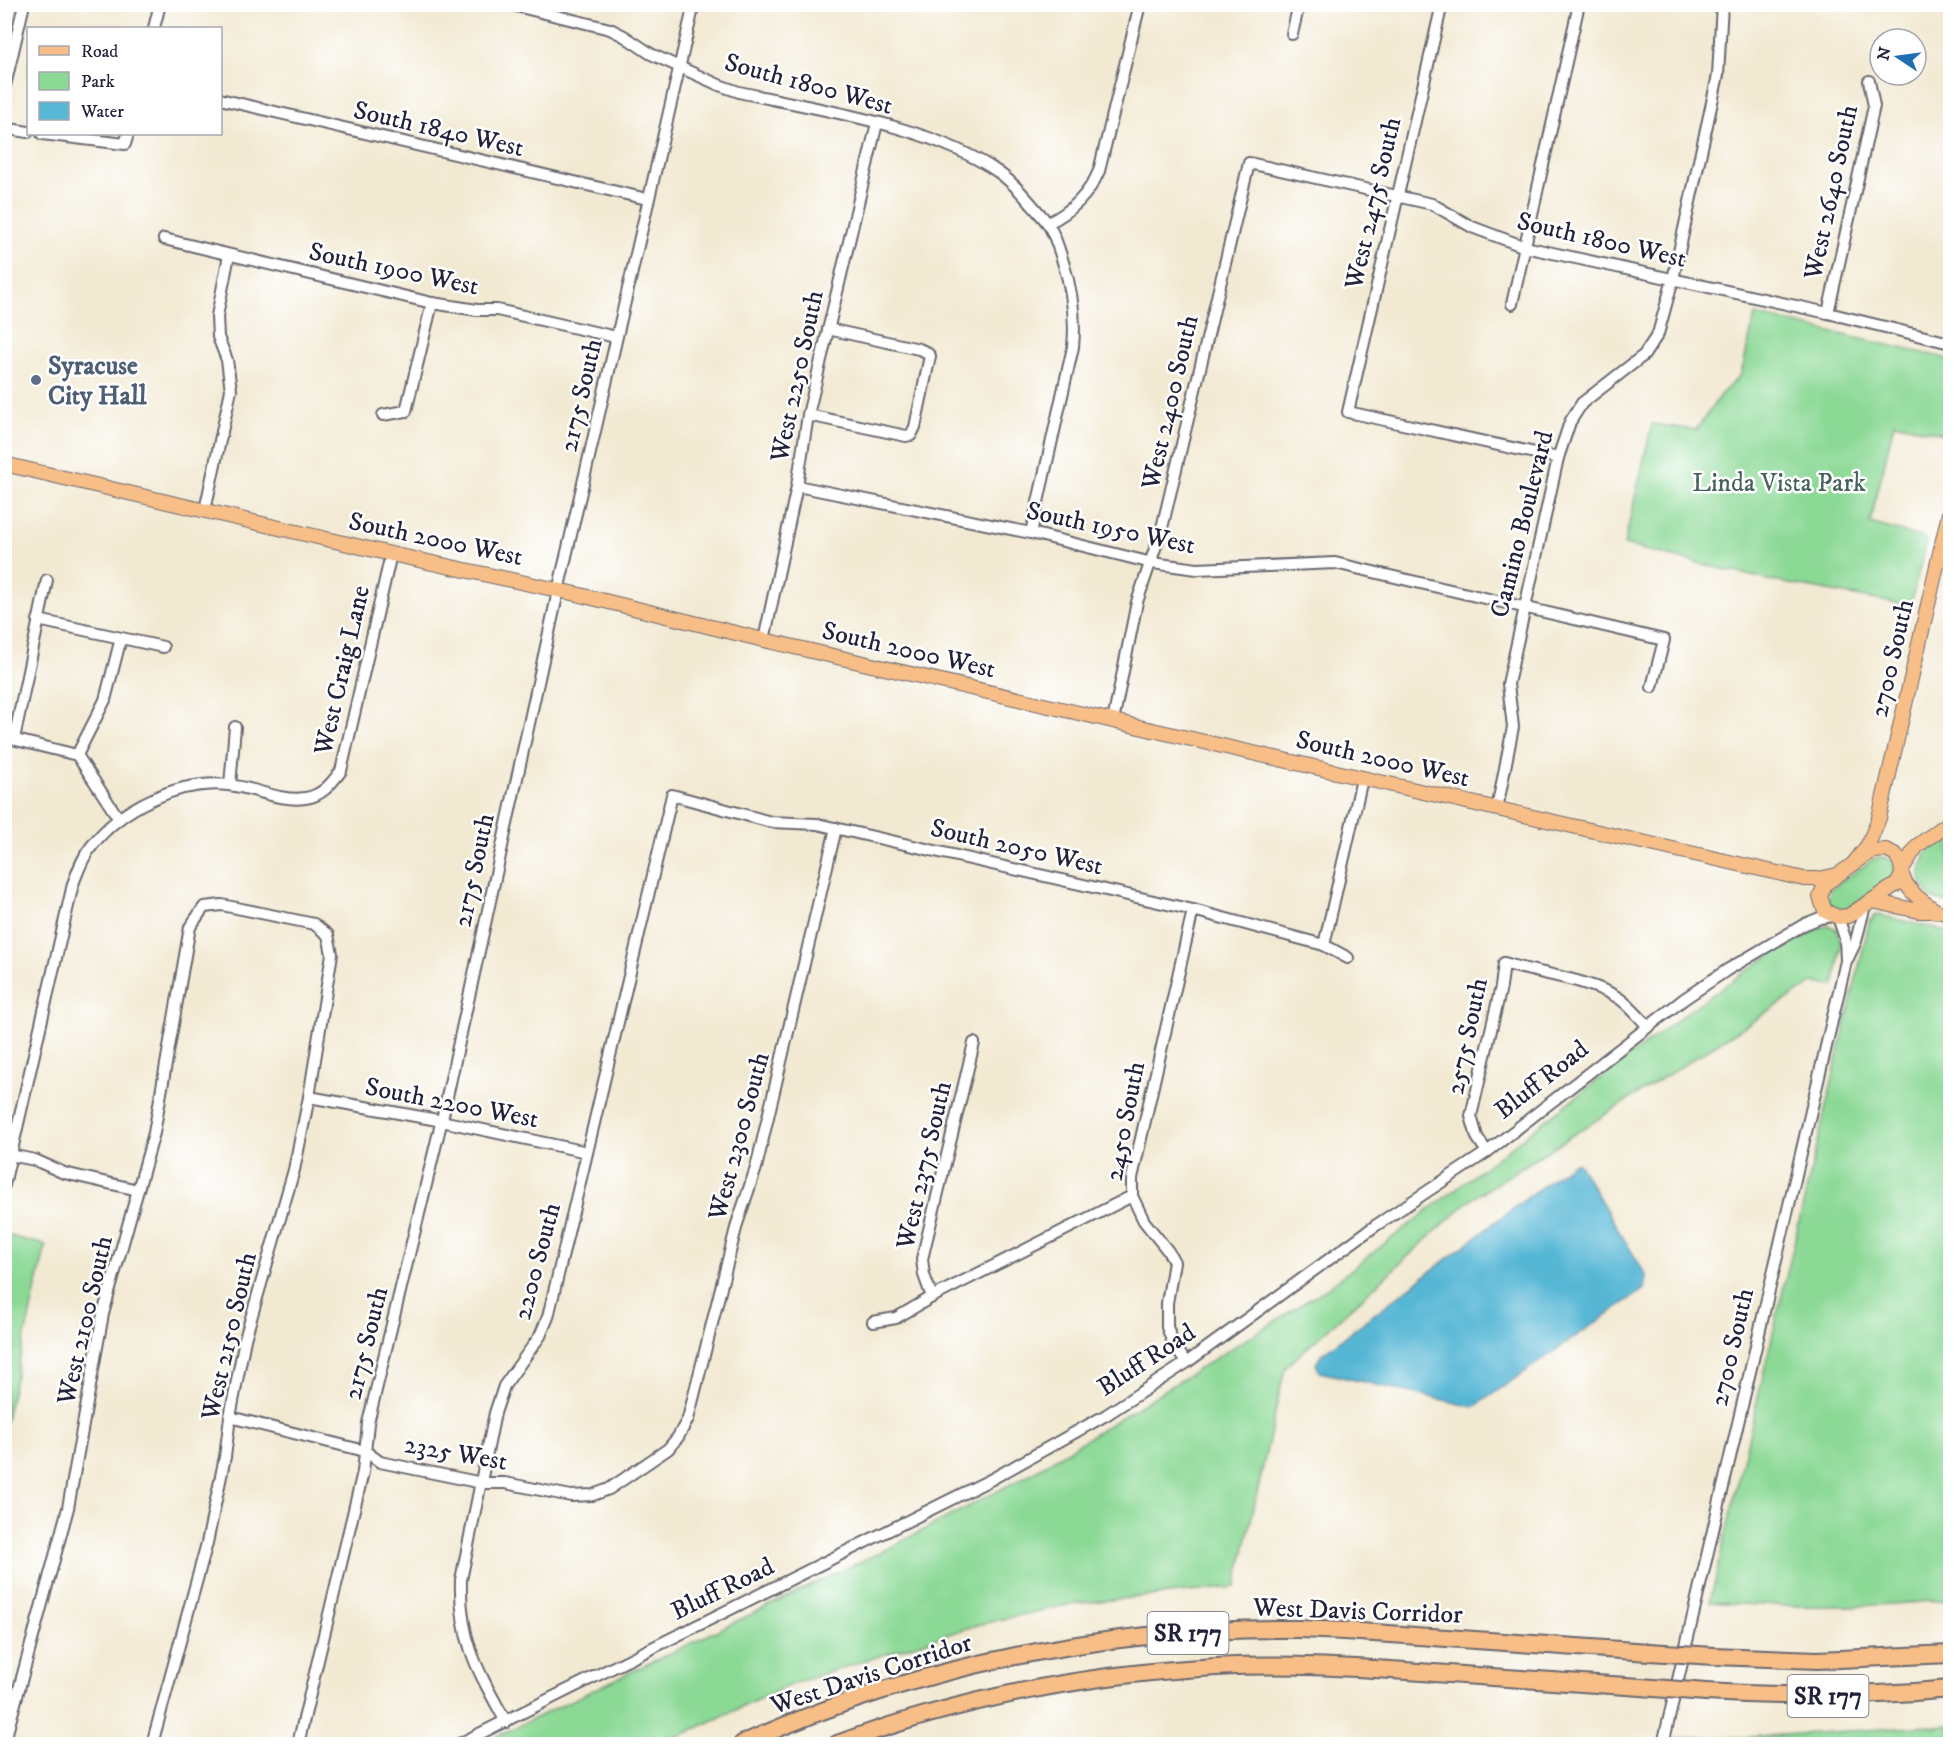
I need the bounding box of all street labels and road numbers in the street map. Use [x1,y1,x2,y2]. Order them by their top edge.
street label: South 1800 West [721,46,896,123]
street label: South 1840 West [350,94,527,165]
street label: West 2640 South [1797,102,1866,284]
street label: West 2475 South [1337,114,1409,294]
street label: South 1800 West [1514,205,1690,276]
street label: South 1900 West [306,235,482,304]
street label: West 2250 South [763,287,832,466]
street label: West 2400 South [1134,312,1207,494]
street label: 2175 South [552,335,611,455]
street label: Camino Boulevard [1483,427,1562,621]
street label: South 1950 West [1023,494,1198,562]
street label: South 2000 West [346,505,526,574]
street label: West Craig Lane [307,582,378,759]
street label: 2700 South [1863,596,1922,721]
street label: South 2000 West [819,614,999,686]
street label: South 2000 West [1293,723,1473,795]
street label: 2175 South [446,810,503,930]
street label: South 2050 West [927,812,1106,883]
street label: 2575 South [1439,975,1496,1098]
street label: Bluff Road [1488,1033,1596,1127]
street label: West 2300 South [701,1048,778,1225]
street label: 2450 South [1098,1058,1153,1184]
street label: South 2200 West [362,1071,541,1136]
street label: West 2375 South [889,1078,960,1253]
street label: 2200 South [506,1199,569,1324]
street label: West 2100 South [50,1232,121,1409]
street label: West 2150 South [194,1249,265,1425]
street label: 2175 South [337,1283,396,1403]
street label: 2700 South [1703,1285,1762,1410]
street label: Bluff Road [1091,1316,1202,1404]
street label: 2325 West [402,1428,510,1479]
street label: Bluff Road [666,1550,780,1628]
street label: West Davis Corridor [1252,1591,1464,1632]
road number: SR 177 [1148,1612,1228,1654]
street label: West Davis Corridor [766,1626,977,1723]
road number: SR 177 [1788,1675,1868,1717]

